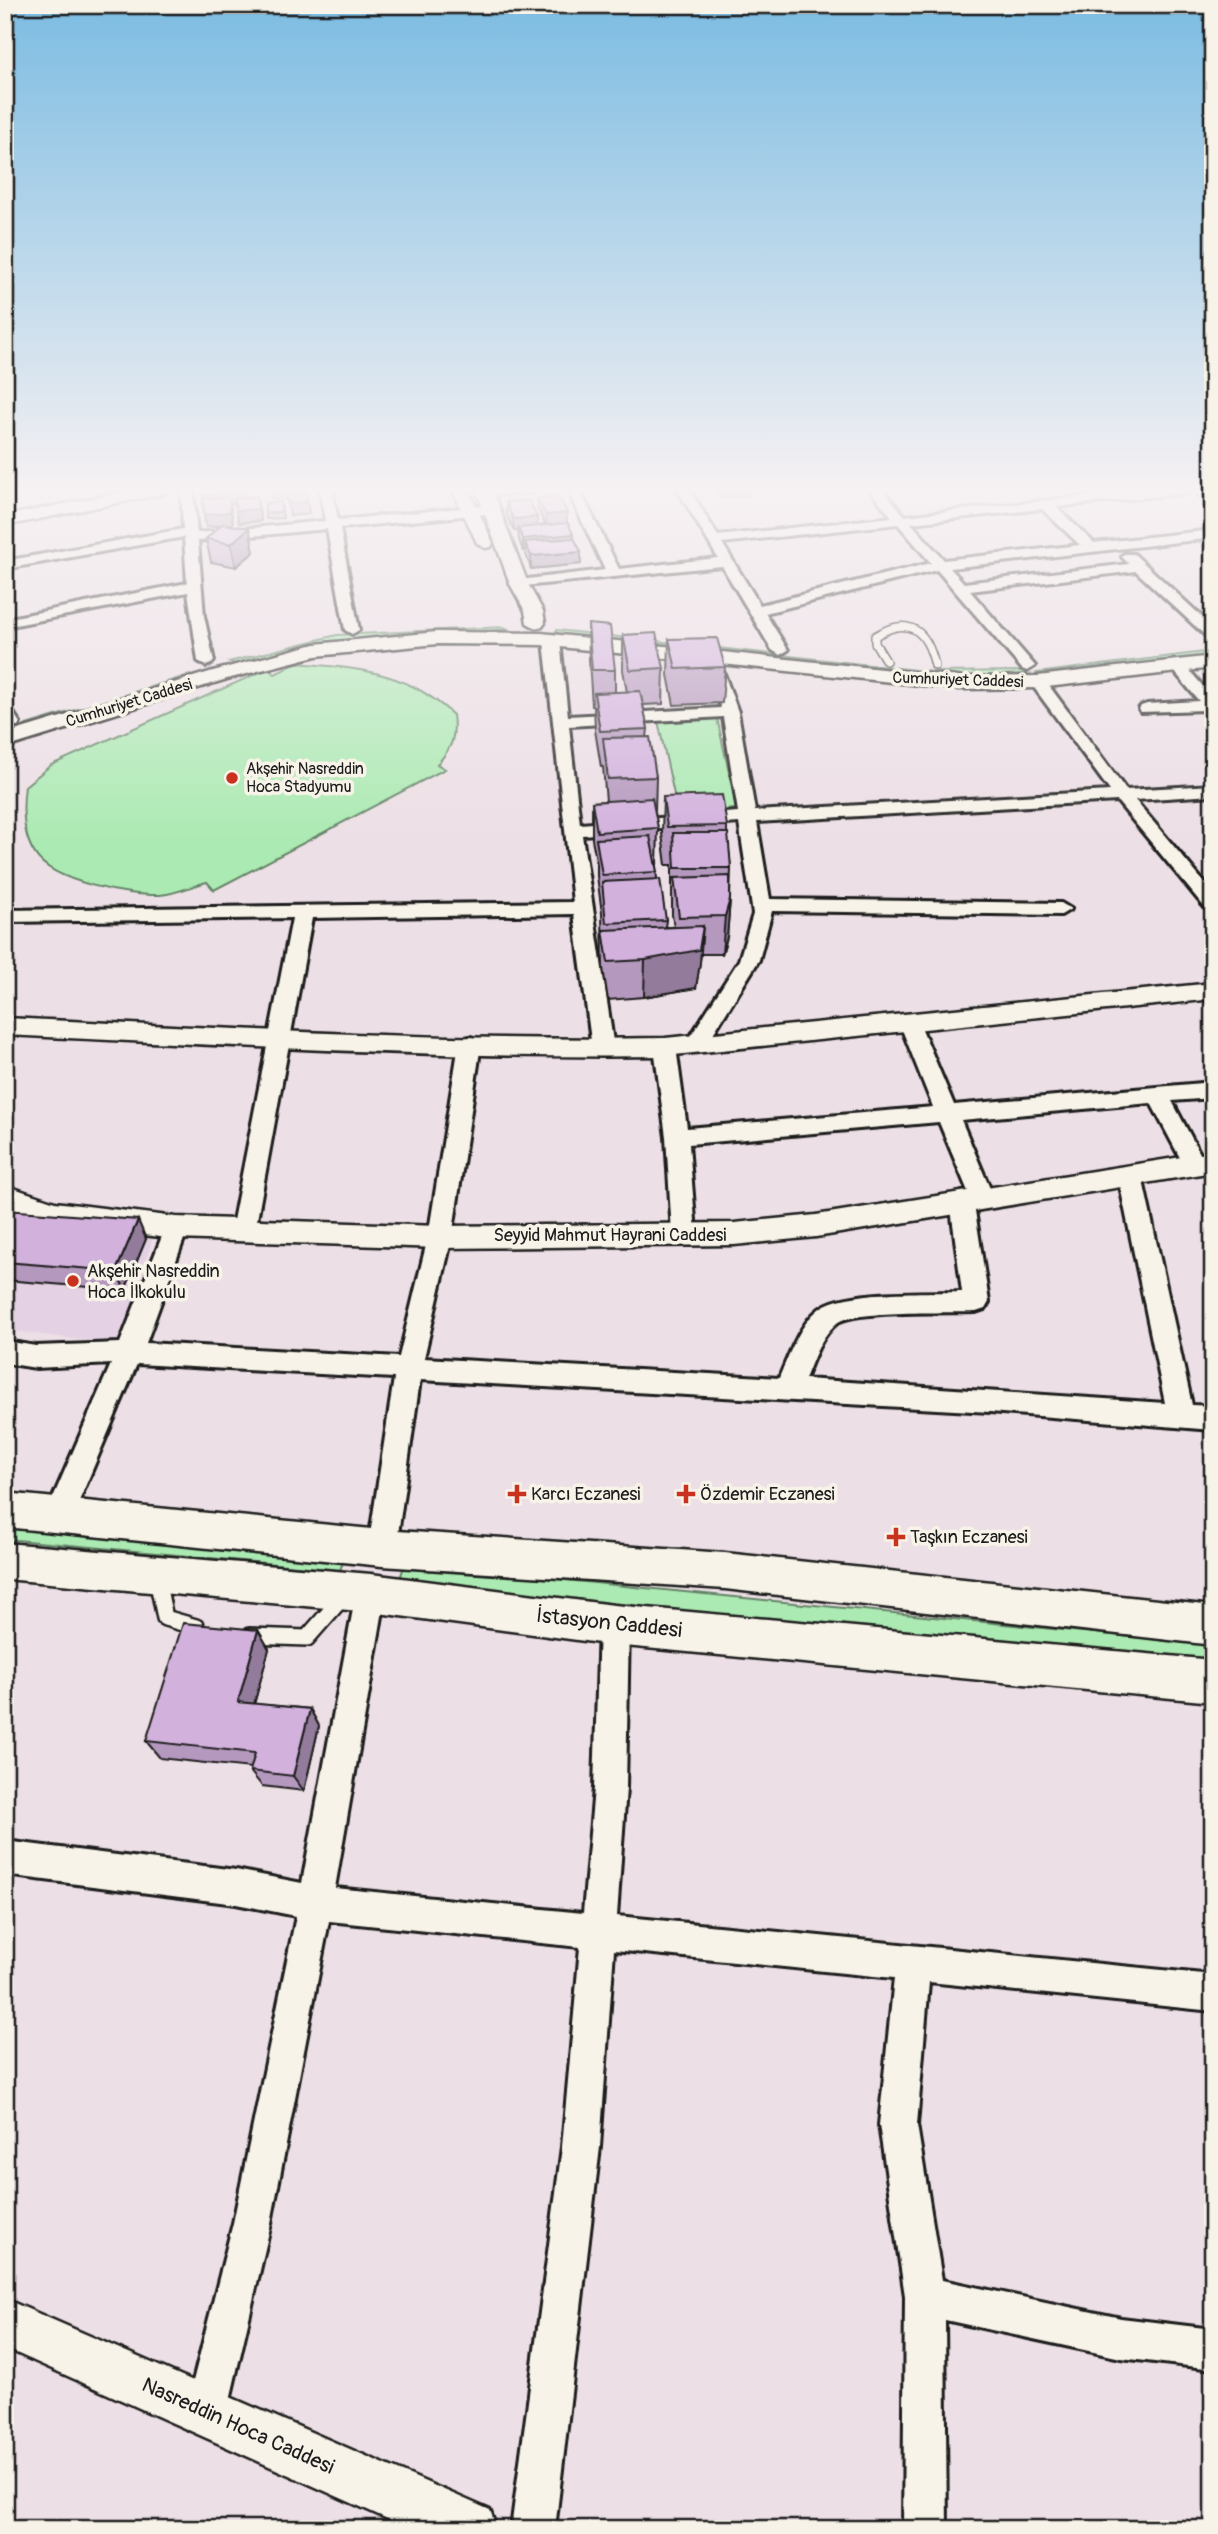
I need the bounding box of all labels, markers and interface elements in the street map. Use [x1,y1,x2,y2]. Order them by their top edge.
street label: Cumhuriyet Caddesi [892,668,1024,692]
street label: Cumhuriyet Caddesi [63,674,195,732]
place label: Akşehir Nasreddin Hoca Stadyumu [246,759,364,797]
marker: Akşehir Nasreddin Hoca Stadyumu [224,770,240,786]
street label: Seyyid Mahmut Hayrani Caddesi [493,1224,727,1247]
place label: Akşehir Nasreddin Hoca İlkokulu [87,1260,220,1304]
marker: Akşehir Nasreddin Hoca İlkokulu [65,1273,81,1289]
place label: Karcı Eczanesi [531,1483,641,1506]
place label: Özdemir Eczanesi [700,1483,835,1506]
marker: Karcı Eczanesi [509,1486,525,1502]
marker: Özdemir Eczanesi [678,1486,694,1502]
place label: Taşkın Eczanesi [910,1526,1028,1549]
marker: Taşkın Eczanesi [888,1529,904,1545]
street label: İstasyon Caddesi [535,1602,683,1644]
street label: Nasreddin Hoca Caddesi [138,2371,339,2481]

